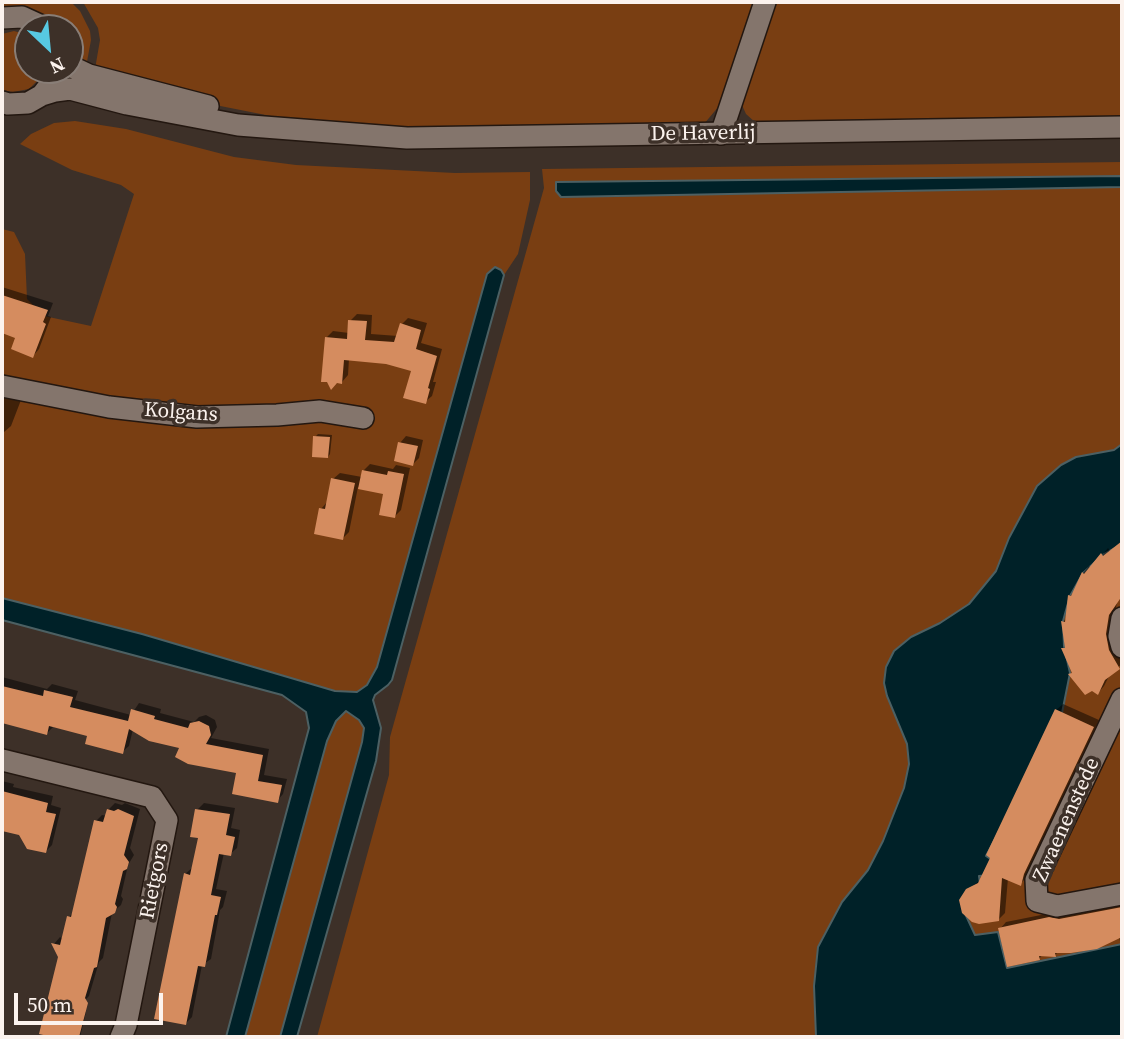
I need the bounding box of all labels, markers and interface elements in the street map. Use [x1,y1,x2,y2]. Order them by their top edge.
north arrow [14,14,84,84]
text: N [45,51,69,81]
street label: De Haverlij [650,120,756,148]
street label: Kolgans [143,398,219,428]
street label: Zwaenenstede [1028,754,1106,886]
street label: Rietgors [135,841,175,921]
scale bar [18,979,166,1023]
text: 50 m [27,990,72,1019]

